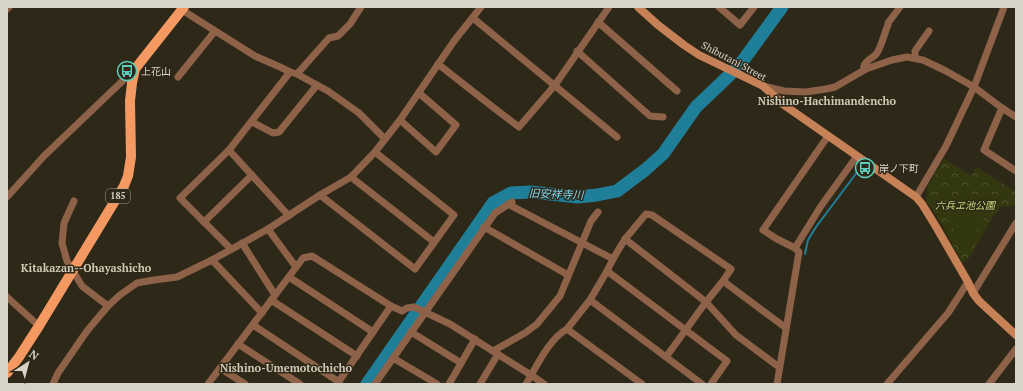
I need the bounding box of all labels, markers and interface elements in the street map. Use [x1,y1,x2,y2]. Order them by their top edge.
street label: Shibutani Street [699,38,769,84]
bus stop icon: 上花山 [116,60,138,82]
place label: 上花山 [141,65,171,78]
district label: Nishino-Hachimandencho [758,94,897,108]
bus stop icon: 岸ノ下町 [854,157,876,179]
place label: 岸ノ下町 [879,162,919,175]
water label: 旧安祥寺川 [528,186,585,202]
road number: 185 [106,189,130,203]
park label: 六兵ヱ池公園 [935,199,997,212]
district label: Kitakazan--Ohayashicho [21,261,152,275]
north arrow [8,343,48,383]
text: N [26,347,42,363]
district label: Nishino-Umemotochicho [220,361,353,375]

